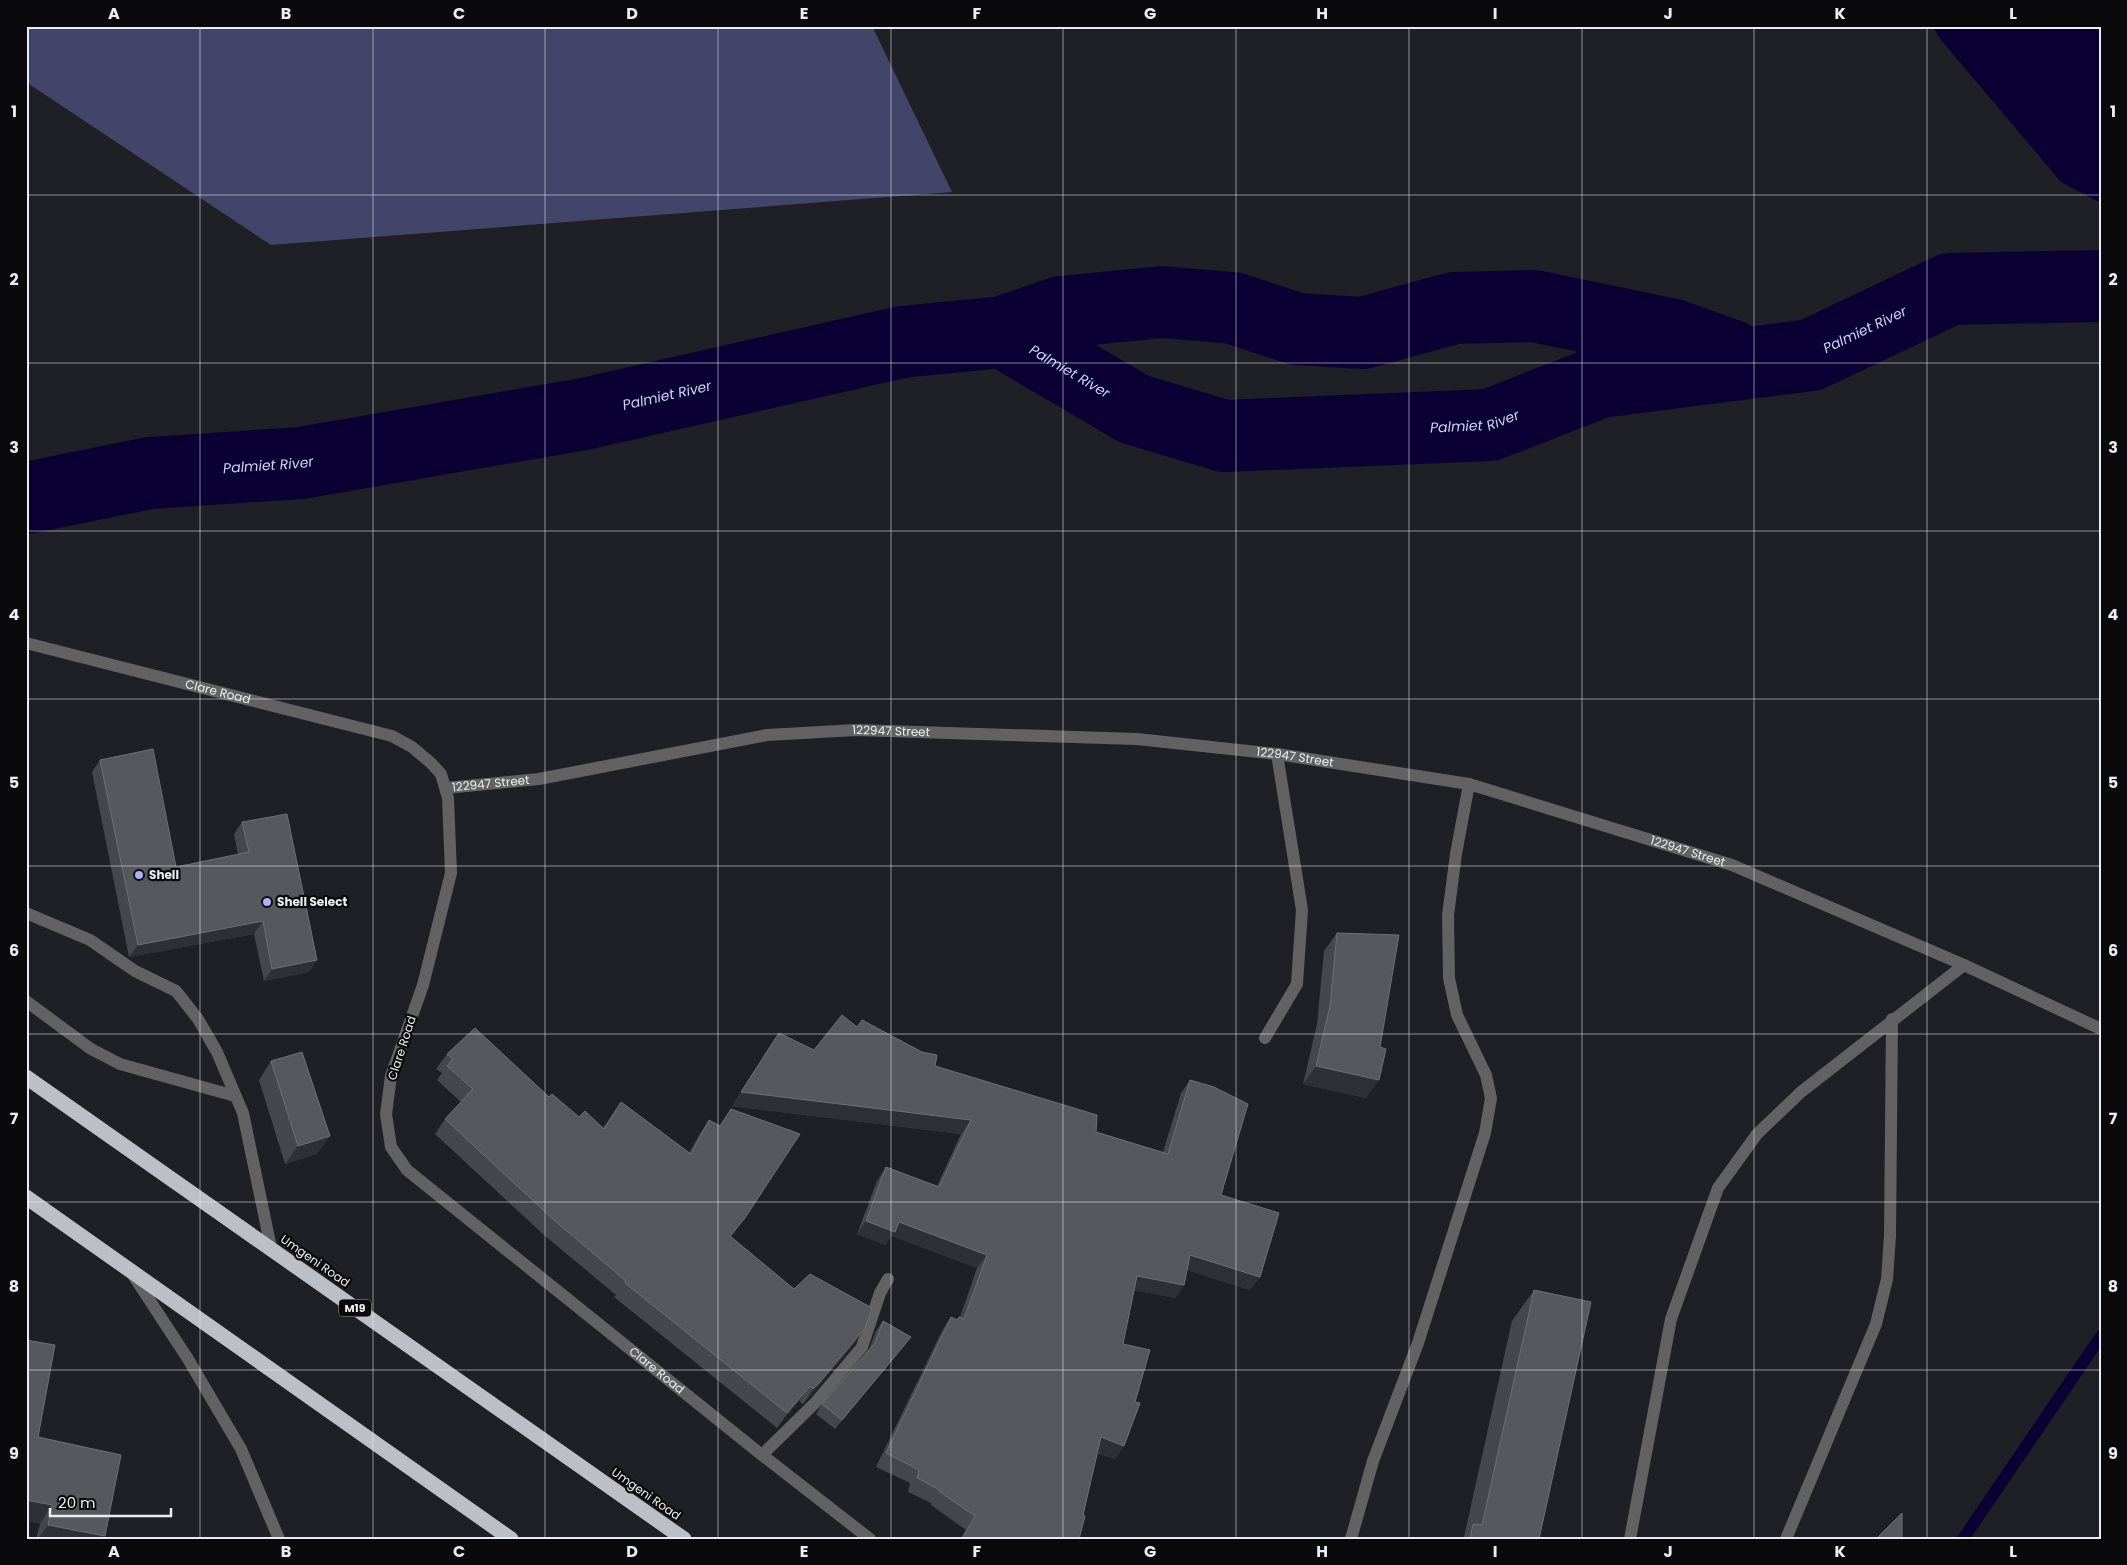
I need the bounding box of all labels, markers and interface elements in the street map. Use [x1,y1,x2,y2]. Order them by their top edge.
text: A [108,2,120,25]
text: B [281,2,291,25]
text: C [453,2,465,25]
text: D [626,2,638,25]
text: E [800,2,808,25]
text: F [973,2,982,25]
text: G [1144,2,1156,25]
text: H [1316,2,1328,25]
text: I [1493,2,1497,25]
text: J [1663,2,1673,25]
text: K [1834,2,1846,25]
text: L [2009,2,2017,25]
text: 1 [11,100,17,123]
text: 1 [2110,100,2116,123]
text: 2 [9,268,19,291]
text: 2 [2108,268,2118,291]
water label: Palmiet River [1819,301,1911,358]
water label: Palmiet River [1026,340,1115,403]
water label: Palmiet River [620,375,714,415]
water label: Palmiet River [1430,404,1523,437]
text: 3 [9,436,19,459]
text: 3 [2108,436,2118,459]
water label: Palmiet River [222,451,316,478]
text: 4 [9,603,20,626]
text: 4 [2108,603,2119,626]
street label: Clare Road [184,675,252,708]
street label: 122947 Street [852,721,930,740]
street label: 122947 Street [1256,743,1335,771]
text: 5 [9,771,19,794]
street label: 122947 Street [451,771,530,795]
text: 5 [2108,771,2118,794]
street label: 122947 Street [1648,831,1728,870]
place label: Shell [149,866,179,883]
marker: Shell [133,869,145,881]
place label: Shell Select [277,893,347,910]
marker: Shell Select [261,896,273,908]
text: 6 [9,939,19,962]
text: 6 [2108,939,2118,962]
street label: Clare Road [383,1014,420,1082]
text: 7 [10,1107,19,1130]
text: 7 [2109,1107,2118,1130]
street label: Umgeni Road [277,1230,353,1291]
text: 8 [9,1275,19,1298]
text: 8 [2108,1275,2118,1298]
road number: M19 [339,1300,371,1316]
street label: Clare Road [626,1343,688,1398]
text: 9 [9,1442,19,1465]
text: 9 [2108,1442,2118,1465]
street label: Umgeni Road [608,1463,684,1524]
scale bar [50,1485,171,1517]
text: 20 m [58,1492,96,1513]
text: A [108,1540,120,1563]
text: B [281,1540,291,1563]
text: C [453,1540,465,1563]
text: D [626,1540,638,1563]
text: E [800,1540,808,1563]
text: F [973,1540,982,1563]
text: G [1144,1540,1156,1563]
text: H [1316,1540,1328,1563]
text: I [1493,1540,1497,1563]
text: J [1663,1540,1673,1563]
text: K [1834,1540,1846,1563]
text: L [2009,1540,2017,1563]

